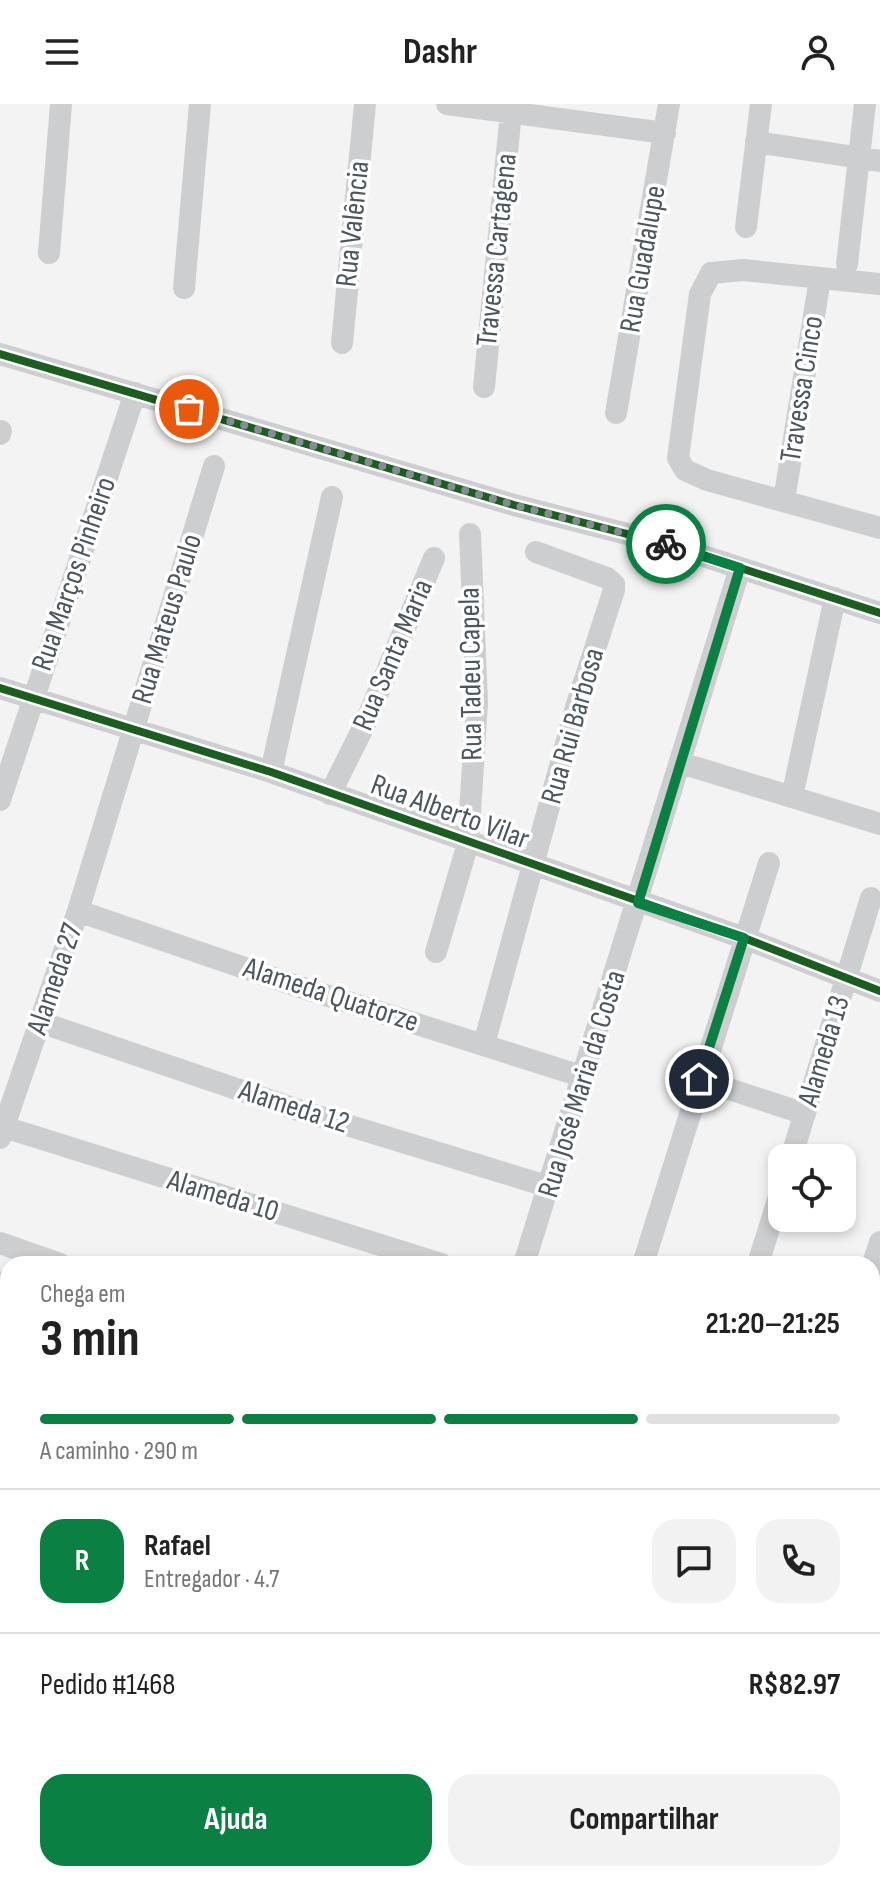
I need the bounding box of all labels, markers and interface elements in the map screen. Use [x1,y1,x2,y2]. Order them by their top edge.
icon: menu [40,30,84,74]
icon: person [796,30,840,74]
text: Dashr [403,31,477,74]
street label: Travessa Cartagena [469,152,525,348]
street label: Rua Valência [328,159,378,289]
street label: Rua Guadalupe [612,183,674,335]
street label: Travessa Cinco [773,313,831,465]
pin [155,375,223,443]
icon: bag [167,387,211,431]
street label: Rua Marços Pinheiro [24,473,124,675]
courier [626,504,706,584]
icon: bike [644,522,688,566]
street label: Rua Mateus Paulo [124,530,210,708]
street label: Rua Santa Maria [345,574,441,736]
street label: Rua Tadeu Capela [451,587,491,761]
street label: Rua Rui Barbosa [534,644,612,808]
street label: Rua Alberto Vilar [366,767,534,857]
street label: Alameda 27 [19,919,91,1040]
street label: Alameda Quatorze [238,949,423,1040]
street label: Rua José Maria da Costa [530,966,634,1202]
street label: Alameda 13 [790,991,858,1112]
pin [665,1045,733,1113]
icon: home [677,1057,721,1101]
street label: Alameda 12 [233,1072,354,1142]
map controls [768,1144,856,1232]
button: locate [768,1144,856,1232]
street label: Alameda 10 [162,1162,283,1230]
text: Chega em [40,1279,126,1310]
text: 21:20–21:25 [706,1306,840,1342]
text: 3 min [40,1308,140,1371]
text: A caminho · 290 m [40,1436,198,1467]
button: chat [652,1519,736,1603]
button: phone [756,1519,840,1603]
text: Rafael [144,1528,211,1564]
text: R [75,1543,89,1579]
text: Entregador · 4.7 [144,1564,279,1595]
text: Pedido #1468 [40,1667,176,1703]
text: R$82.97 [749,1667,840,1703]
button: Ajuda [40,1774,432,1866]
button: Compartilhar [448,1774,840,1866]

